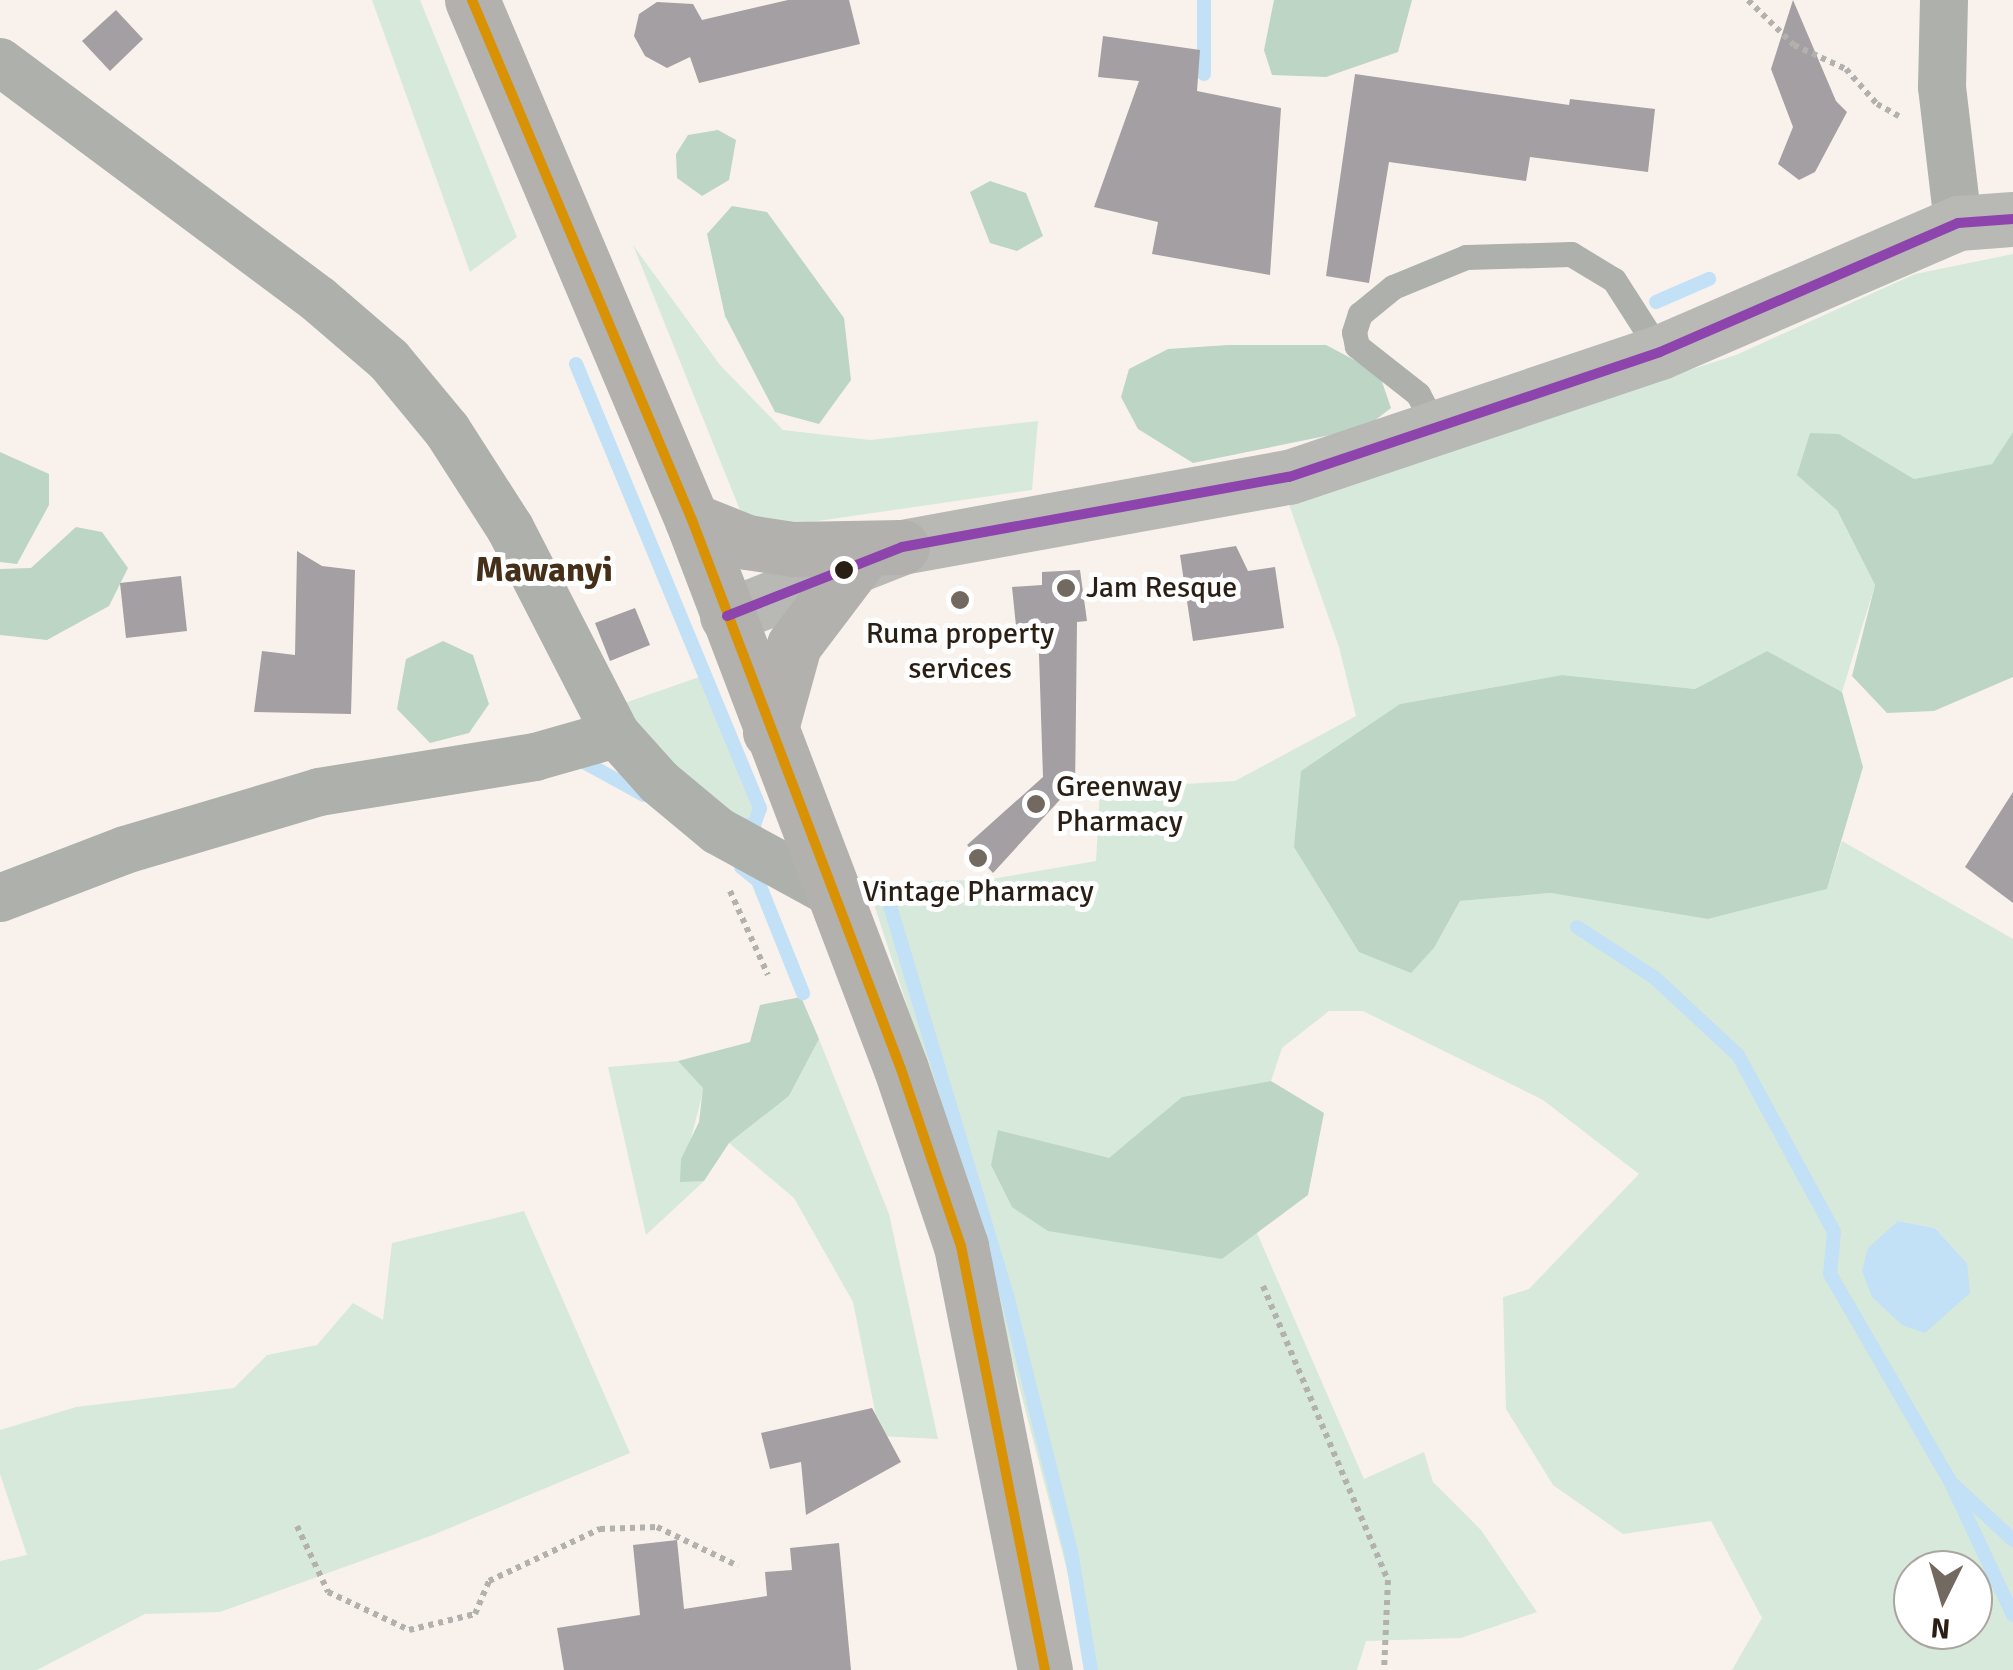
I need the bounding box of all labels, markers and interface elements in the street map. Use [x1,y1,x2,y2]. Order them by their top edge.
district label: Mawanyi [475,549,613,591]
unlabelled marker [834,560,854,580]
place label: Jam Resque [1086,570,1237,606]
marker: Jam Resque [1055,577,1077,599]
marker: Ruma property services [949,589,971,611]
place label: Ruma property services [866,616,1054,686]
place label: Greenway Pharmacy [1056,769,1183,840]
marker: Greenway Pharmacy [1025,793,1047,815]
marker: Vintage Pharmacy [967,847,989,869]
place label: Vintage Pharmacy [862,874,1094,910]
north arrow [1893,1550,1993,1650]
text: N [1929,1610,1952,1646]

